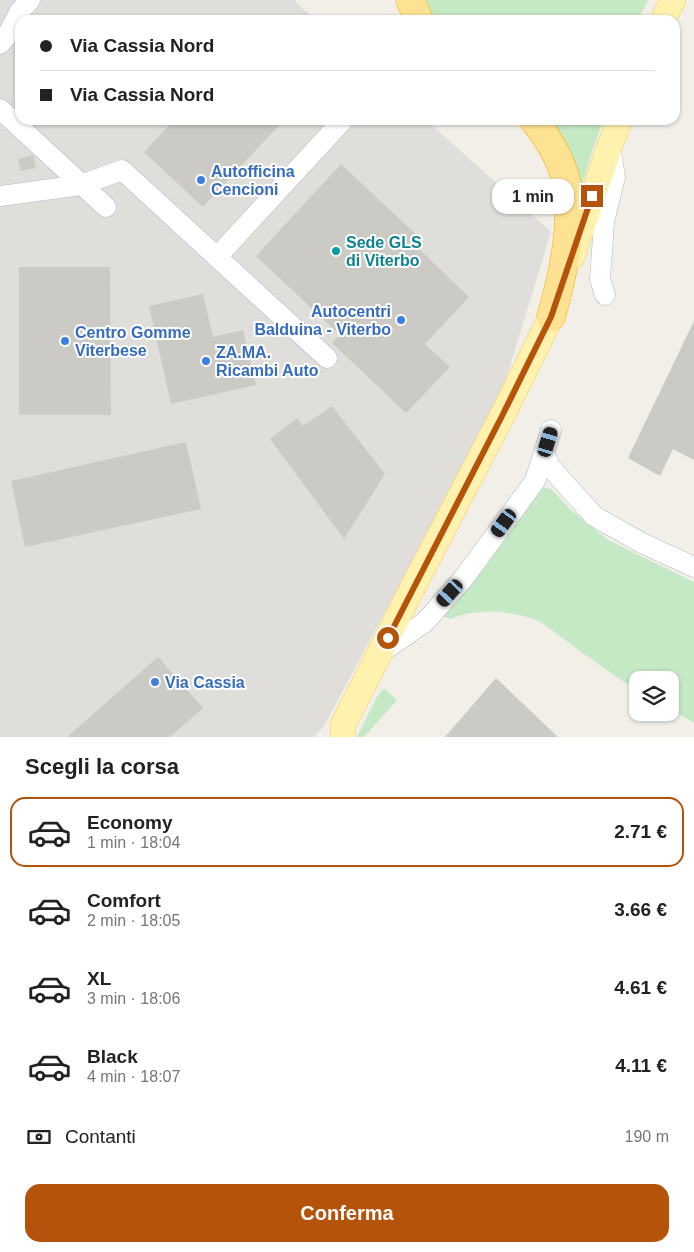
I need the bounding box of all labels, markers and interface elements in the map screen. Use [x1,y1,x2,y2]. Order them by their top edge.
text: Via Cassia Nord [70,35,214,56]
text: Via Cassia Nord [70,84,214,105]
place label: Autofficina Cencioni [211,163,295,198]
marker: Autofficina Cencioni [195,174,207,186]
callout: 1 min [492,178,574,214]
route end [581,185,603,207]
text: 1 min [512,188,554,205]
place label: Sede GLS di Viterbo [346,234,422,269]
marker: Sede GLS di Viterbo [330,245,342,257]
place label: Autocentri Balduina - Viterbo [254,303,391,338]
marker: Autocentri Balduina - Viterbo [395,314,407,326]
place label: Centro Gomme Viterbese [75,324,191,359]
marker: Centro Gomme Viterbese [59,335,71,347]
place label: ZA.MA. Ricambi Auto [216,344,319,379]
marker: ZA.MA. Ricambi Auto [200,355,212,367]
car [536,425,559,459]
car [489,506,518,540]
car [434,577,465,609]
route start [377,627,399,649]
map controls [629,671,679,721]
button: layers [629,671,679,721]
place label: Via Cassia [165,674,245,691]
marker: Via Cassia [149,676,161,688]
text: Scegli la corsa [25,754,179,779]
icon: car [27,810,72,855]
text: Economy [87,812,173,833]
text: 2.71 € [614,821,667,842]
text: 1 min · 18:04 [87,834,180,851]
icon: car [27,888,72,933]
text: Comfort [87,890,161,911]
text: 3.66 € [614,899,667,920]
text: 2 min · 18:05 [87,912,180,929]
icon: car [27,966,72,1011]
text: XL [87,968,111,989]
text: 4.61 € [614,977,667,998]
text: 3 min · 18:06 [87,990,180,1007]
icon: car [27,1044,72,1089]
text: Black [87,1046,138,1067]
text: 4.11 € [615,1055,667,1076]
text: 4 min · 18:07 [87,1068,180,1085]
icon: cash [25,1123,53,1151]
text: Contanti [65,1126,136,1147]
text: 190 m [625,1128,669,1145]
button: Conferma [25,1184,669,1242]

